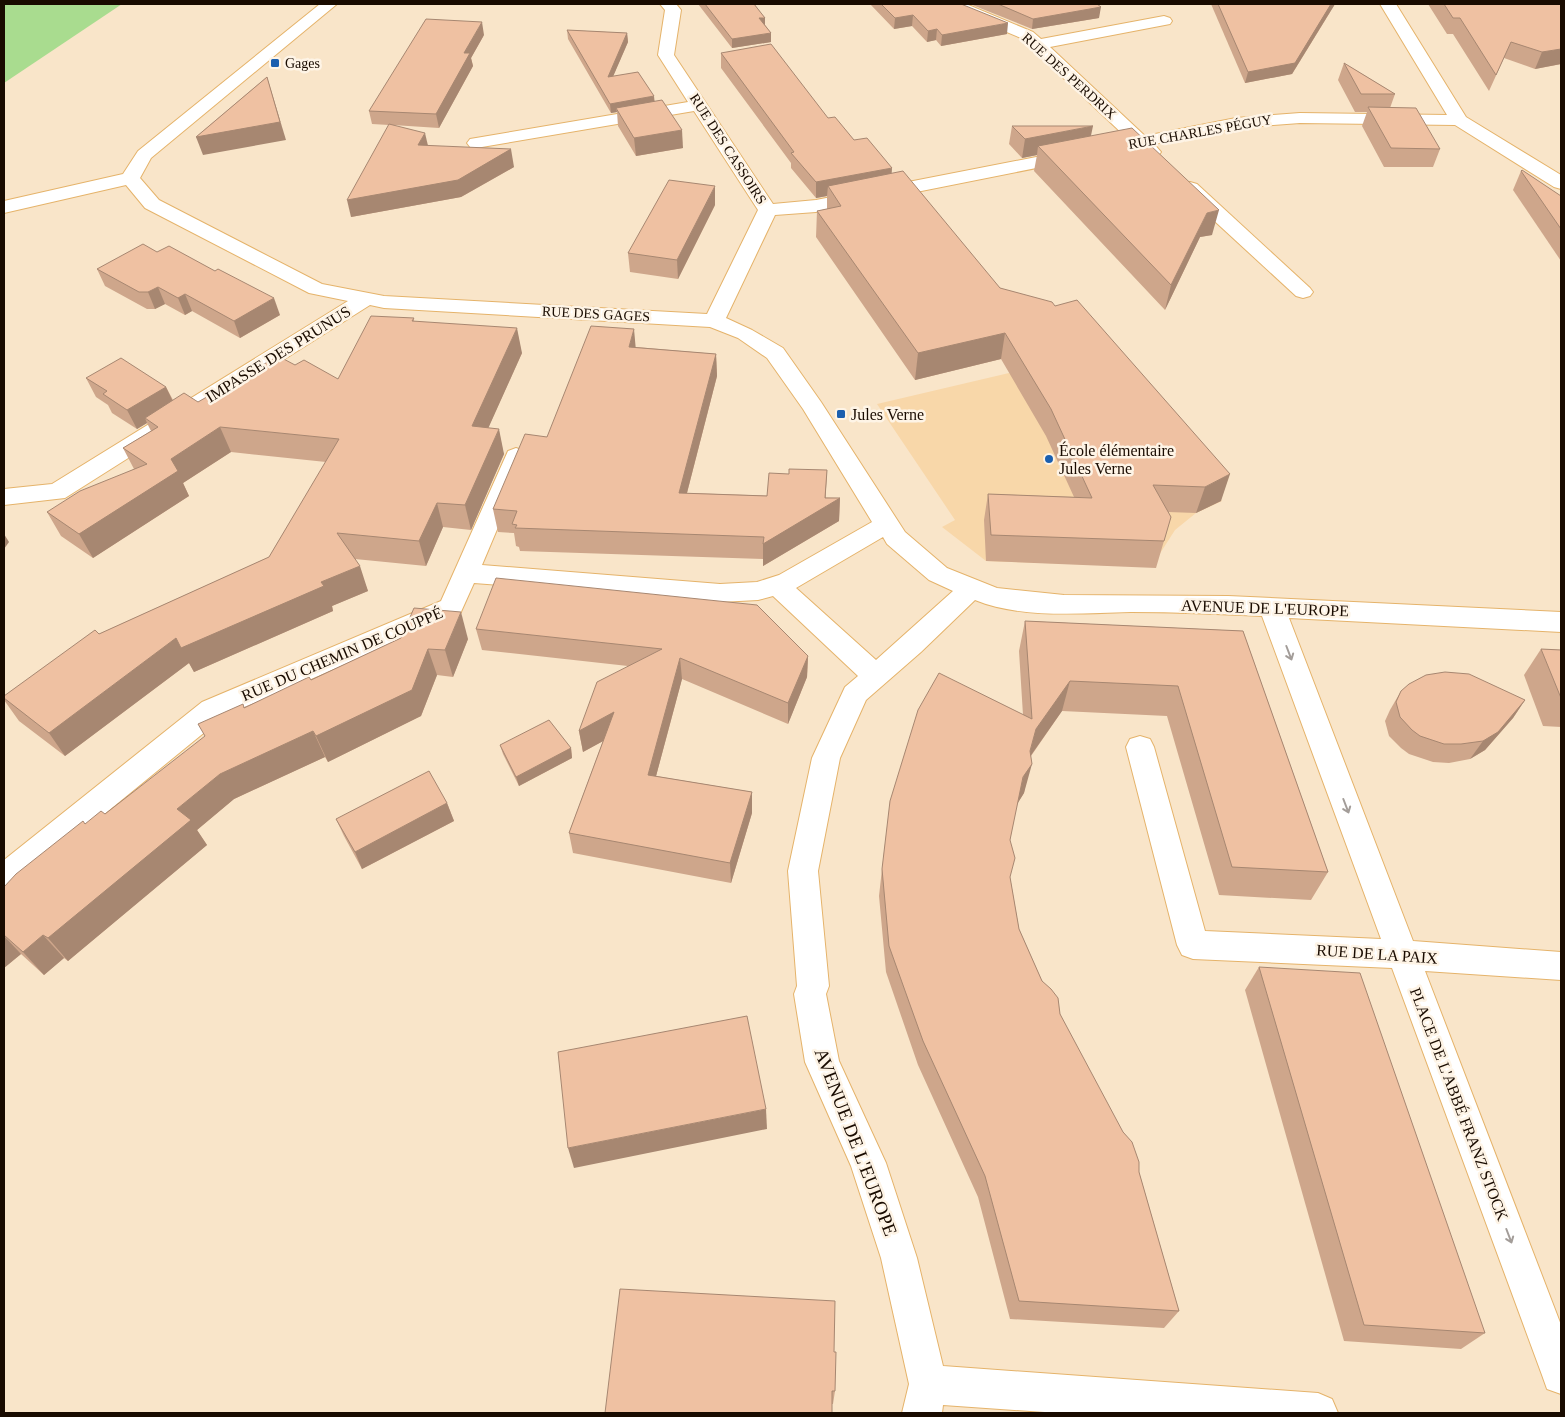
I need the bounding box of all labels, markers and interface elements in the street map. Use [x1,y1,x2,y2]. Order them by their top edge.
street label: RUE DES PERDRIX [1019,30,1119,122]
place label: Gages [285,56,320,71]
marker: Gages [269,57,281,69]
street label: RUE DES CASSOIRS [687,91,769,207]
street label: RUE CHARLES PÉGUY [1127,111,1273,152]
street label: IMPASSE DES PRUNUS [202,302,354,406]
street label: RUE DES GAGES [542,304,650,324]
place label: Jules Verne [851,406,924,423]
marker: Jules Verne [835,408,847,420]
place label: École élémentaire Jules Verne [1059,441,1174,477]
marker: École élémentaire Jules Verne [1043,453,1055,465]
street label: AVENUE DE L'EUROPE [1181,597,1349,619]
street label: RUE DU CHEMIN DE COUPPÉ [238,603,445,704]
one-way arrow [1285,645,1294,661]
one-way arrow [1342,797,1351,813]
street label: RUE DE LA PAIX [1316,941,1439,967]
street label: PLACE DE L'ABBÉ FRANZ STOCK [1407,985,1512,1223]
street label: AVENUE DE L'EUROPE [810,1045,902,1239]
one-way arrow [1505,1228,1514,1243]

